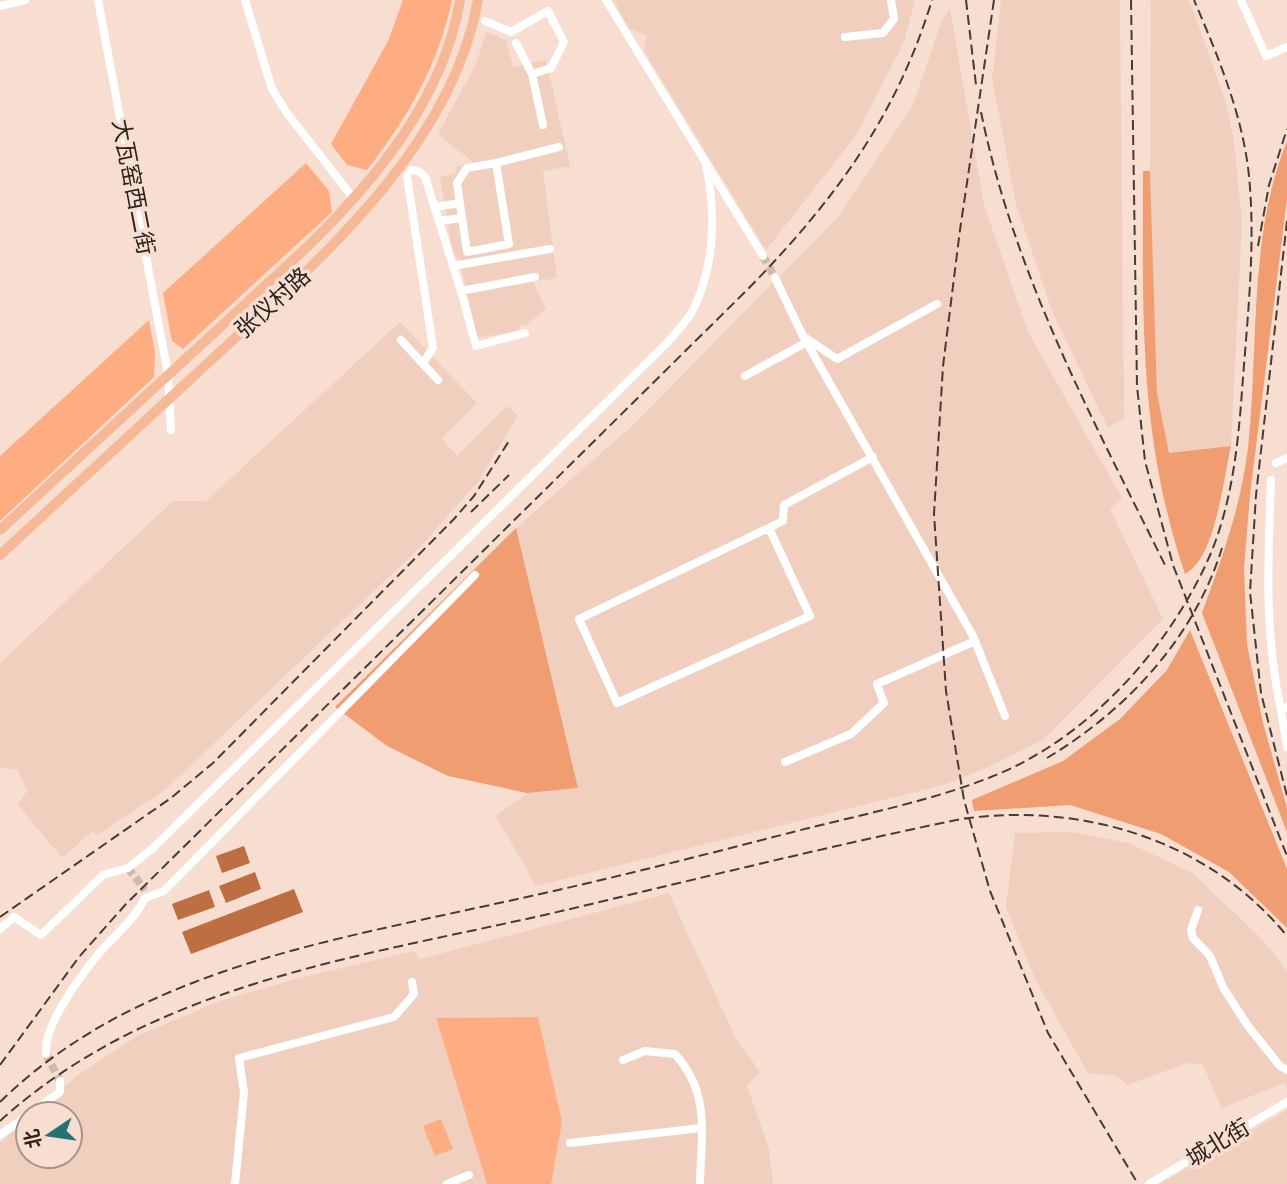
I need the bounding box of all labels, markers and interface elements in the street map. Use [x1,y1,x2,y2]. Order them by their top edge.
street label: 大瓦窑西二街 [107,117,159,257]
street label: 张仪村路 [230,262,316,344]
north arrow [14,1100,84,1170]
street label: 城北街 [1181,1114,1255,1172]
text: 北 [20,1127,46,1151]

